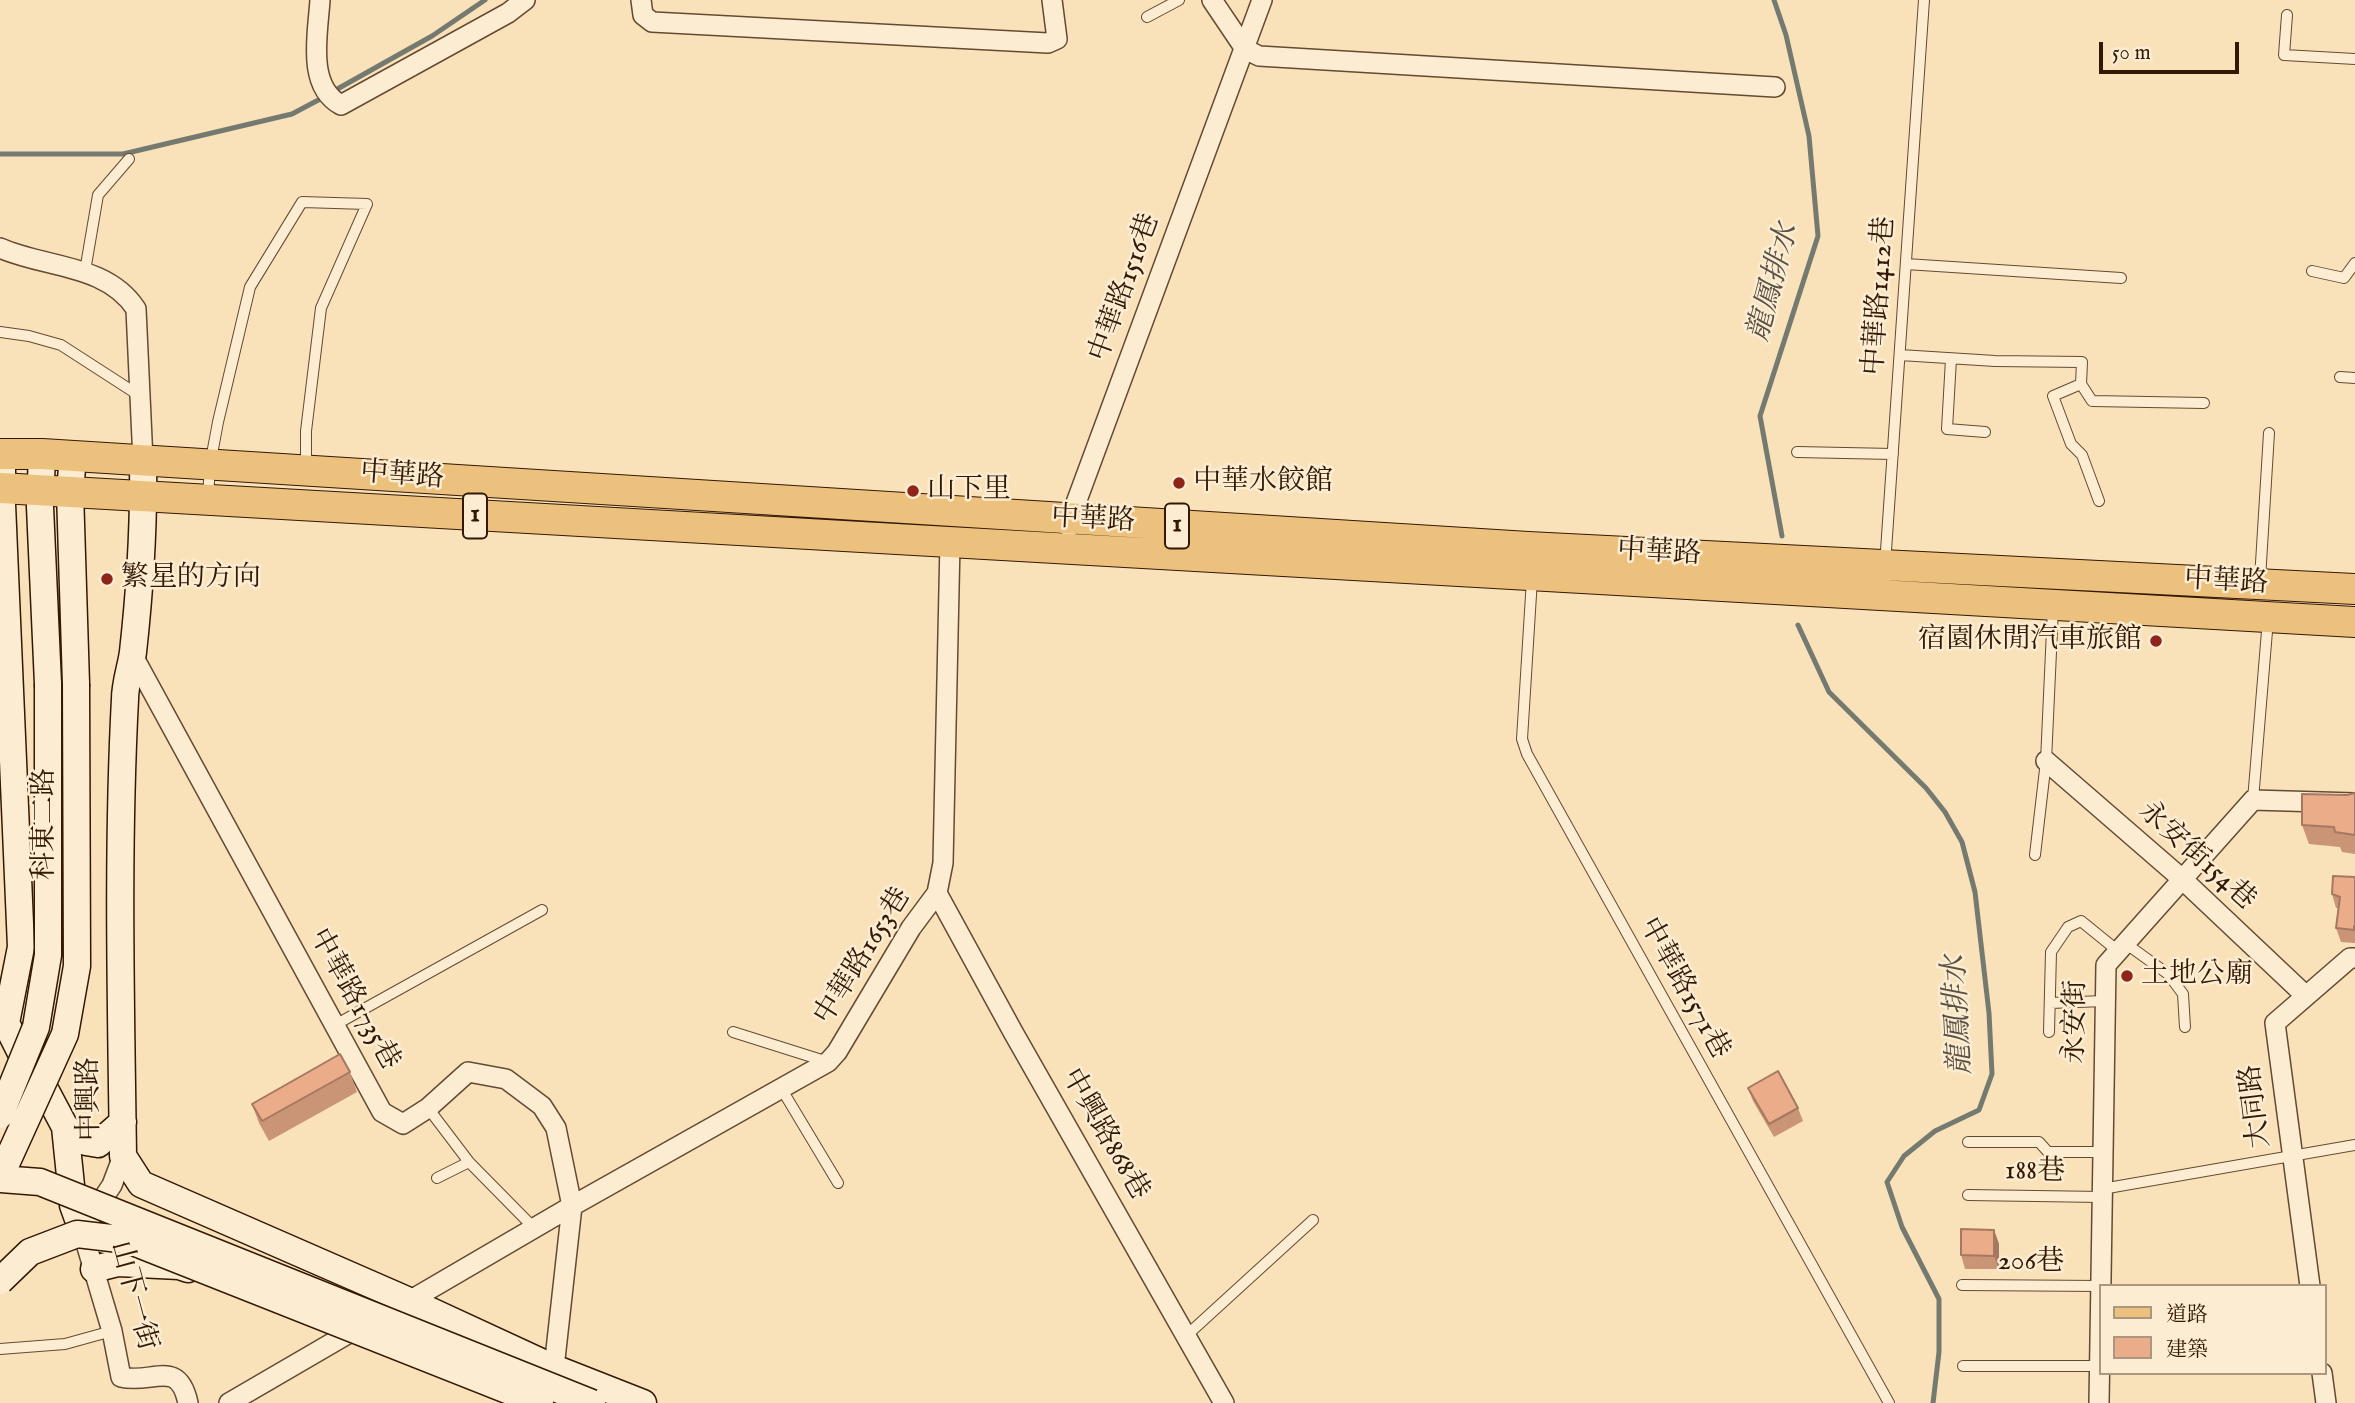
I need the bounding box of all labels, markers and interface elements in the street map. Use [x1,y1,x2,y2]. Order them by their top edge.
scale bar [2103,28,2243,72]
text: 50 m [2112,40,2151,67]
street label: 中華路1516巷 [1084,210,1168,366]
street label: 中華路1412巷 [1859,215,1903,377]
water label: 龍鳳排水 [1742,220,1808,346]
street label: 中華路 [359,457,445,497]
place label: 中華水餃館 [1193,466,1333,500]
place label: 山下里 [927,474,1011,508]
marker: 中華水餃館 [1171,475,1187,491]
marker: 山下里 [905,483,921,499]
road number: 1 [463,494,487,538]
street label: 中華路 [1050,502,1136,540]
road number: 1 [1165,504,1189,548]
street label: 中華路 [1616,535,1702,573]
place label: 繁星的方向 [121,562,261,596]
street label: 中華路 [2183,564,2269,602]
marker: 繁星的方向 [99,571,115,587]
place label: 宿園休閒汽車旅館 [1918,624,2142,658]
marker: 宿園休閒汽車旅館 [2148,633,2164,649]
street label: 科東二路 [29,768,63,880]
street label: 永安街154巷 [2130,796,2262,918]
street label: 中華路1653巷 [809,882,919,1032]
street label: 中華路1571巷 [1630,913,1736,1065]
street label: 中華路1735巷 [300,924,406,1076]
water label: 龍鳳排水 [1939,954,1981,1076]
place label: 土地公廟 [2141,959,2253,993]
marker: 土地公廟 [2119,968,2135,984]
street label: 永安街 [2059,980,2095,1064]
street label: 中興路 [73,1057,109,1141]
street label: 大同路 [2235,1062,2279,1150]
street label: 中興路868巷 [1053,1063,1155,1207]
street label: 188巷 [2005,1156,2065,1190]
street label: 山下一街 [101,1238,163,1354]
street label: 206巷 [1998,1246,2064,1280]
legend [2100,1284,2327,1375]
text: 道路 [2166,1302,2208,1329]
text: 建築 [2166,1337,2208,1364]

